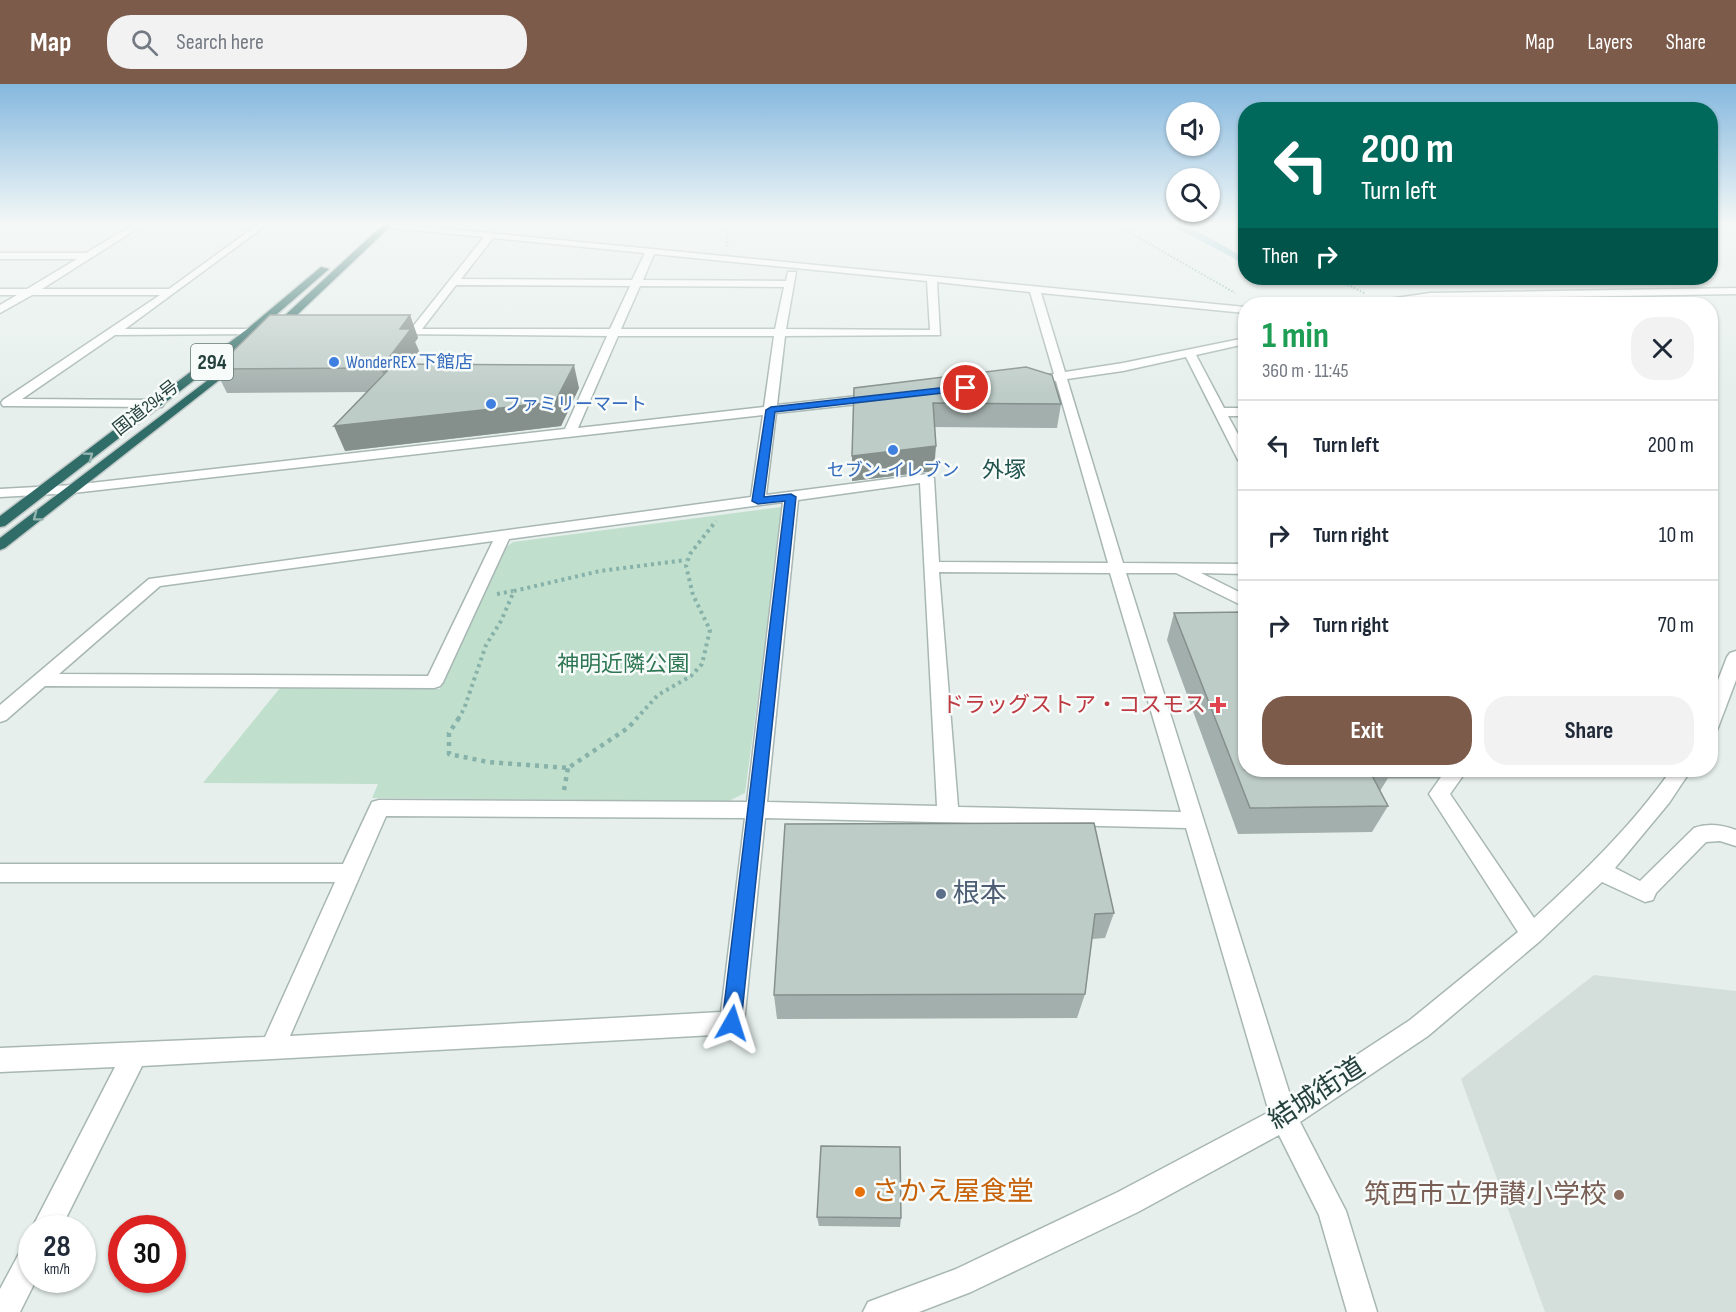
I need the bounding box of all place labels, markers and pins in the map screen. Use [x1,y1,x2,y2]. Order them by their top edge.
place label: WonderREX 下館店 [346,352,473,373]
marker: WonderREX 下館店 [327,355,341,369]
pin [940,362,991,413]
place label: ファミリーマート [503,394,647,415]
marker: ファミリーマート [484,397,498,411]
marker: セブン-イレブン [886,443,900,457]
place label: セブン-イレブン [827,460,959,481]
place label: ドラッグストア・コスモス [942,692,1206,719]
marker: ドラッグストア・コスモス [1211,698,1225,712]
place label: 根本 [953,878,1007,910]
marker: 根本 [934,887,948,901]
place label: さかえ屋食堂 [872,1176,1034,1208]
place label: 筑西市立伊讃小学校 [1364,1179,1607,1211]
marker: さかえ屋食堂 [853,1185,867,1199]
marker: 筑西市立伊讃小学校 [1612,1188,1626,1202]

